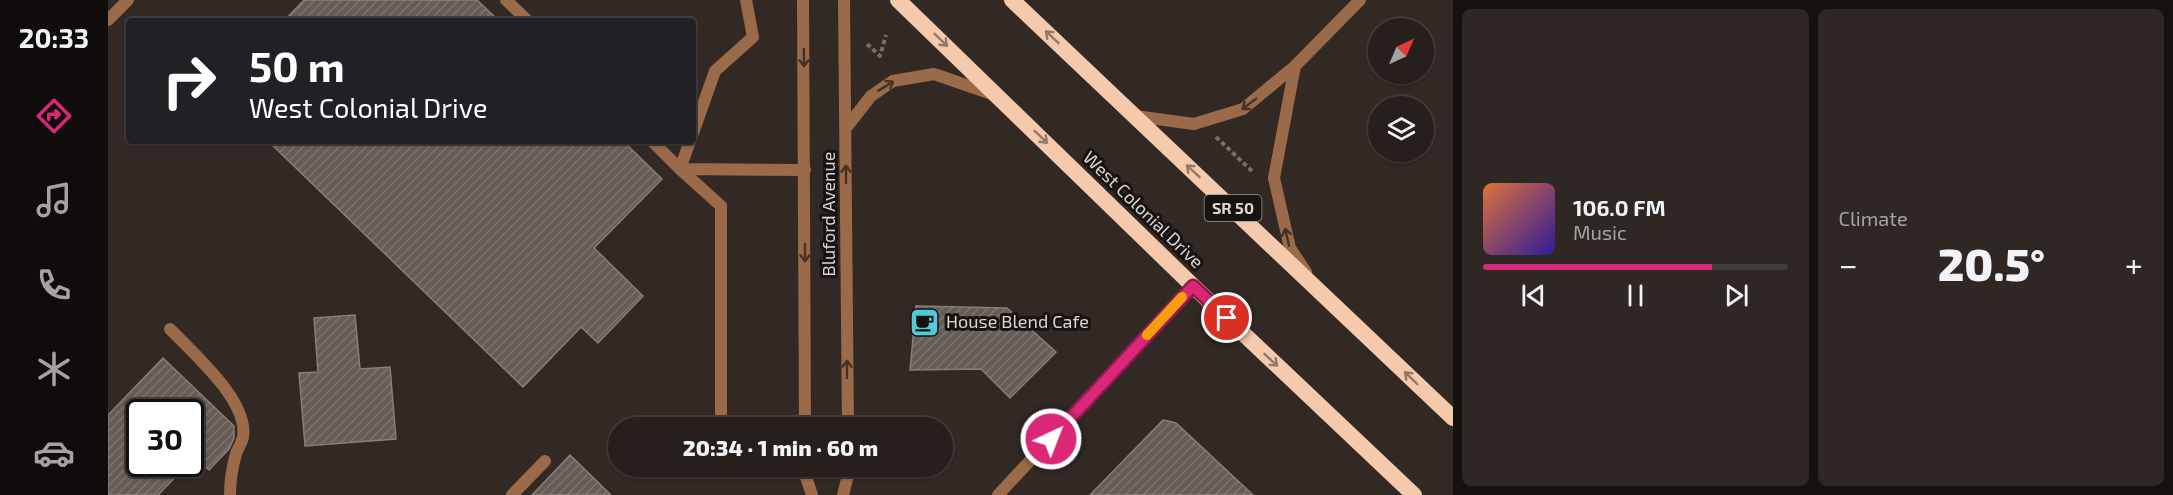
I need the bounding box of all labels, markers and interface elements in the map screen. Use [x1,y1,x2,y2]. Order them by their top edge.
north arrow [1368,18,1434,84]
map controls [1368,18,1434,162]
text: 20:33 [19,21,89,53]
one-way arrow [1044,30,1059,44]
one-way arrow [933,33,948,48]
text: 50 m [249,40,345,90]
icon: right [150,42,228,120]
one-way arrow [798,48,809,68]
one-way arrow [877,80,894,92]
text: West Colonial Drive [249,91,487,123]
icon: directions [33,95,75,137]
button: layers [1368,96,1434,162]
one-way arrow [1242,97,1258,110]
one-way arrow [1033,130,1048,144]
street label: West Colonial Drive [1079,146,1208,272]
street label: Bluford Avenue [817,152,839,276]
one-way arrow [1186,164,1201,178]
one-way arrow [840,165,852,185]
icon: music [33,179,75,221]
text: 106.0 FM [1573,194,1666,220]
road number: SR 50 [1204,195,1262,221]
text: Climate [1839,206,1908,230]
text: Music [1573,220,1627,244]
one-way arrow [1281,227,1293,246]
text: 20.5° [1938,236,2045,290]
one-way arrow [799,243,811,263]
text: − [1839,244,1858,284]
text: + [2125,244,2143,284]
icon: phone [33,264,75,306]
icon: previous [1517,279,1550,312]
icon: pause [1619,279,1652,312]
icon: next [1720,279,1753,312]
pin [1201,292,1252,343]
icon: arrive [1210,301,1243,334]
cafe icon: House Blend Cafe [909,306,941,338]
place label: House Blend Cafe [946,310,1089,332]
icon: climate [33,348,75,390]
one-way arrow [1264,353,1279,367]
one-way arrow [841,360,853,380]
one-way arrow [1403,370,1418,385]
speed limit sign: 30 [126,399,204,477]
position arrow [1019,407,1083,471]
icon: car [33,432,75,474]
text: 20:34 · 1 min · 60 m [683,434,878,460]

